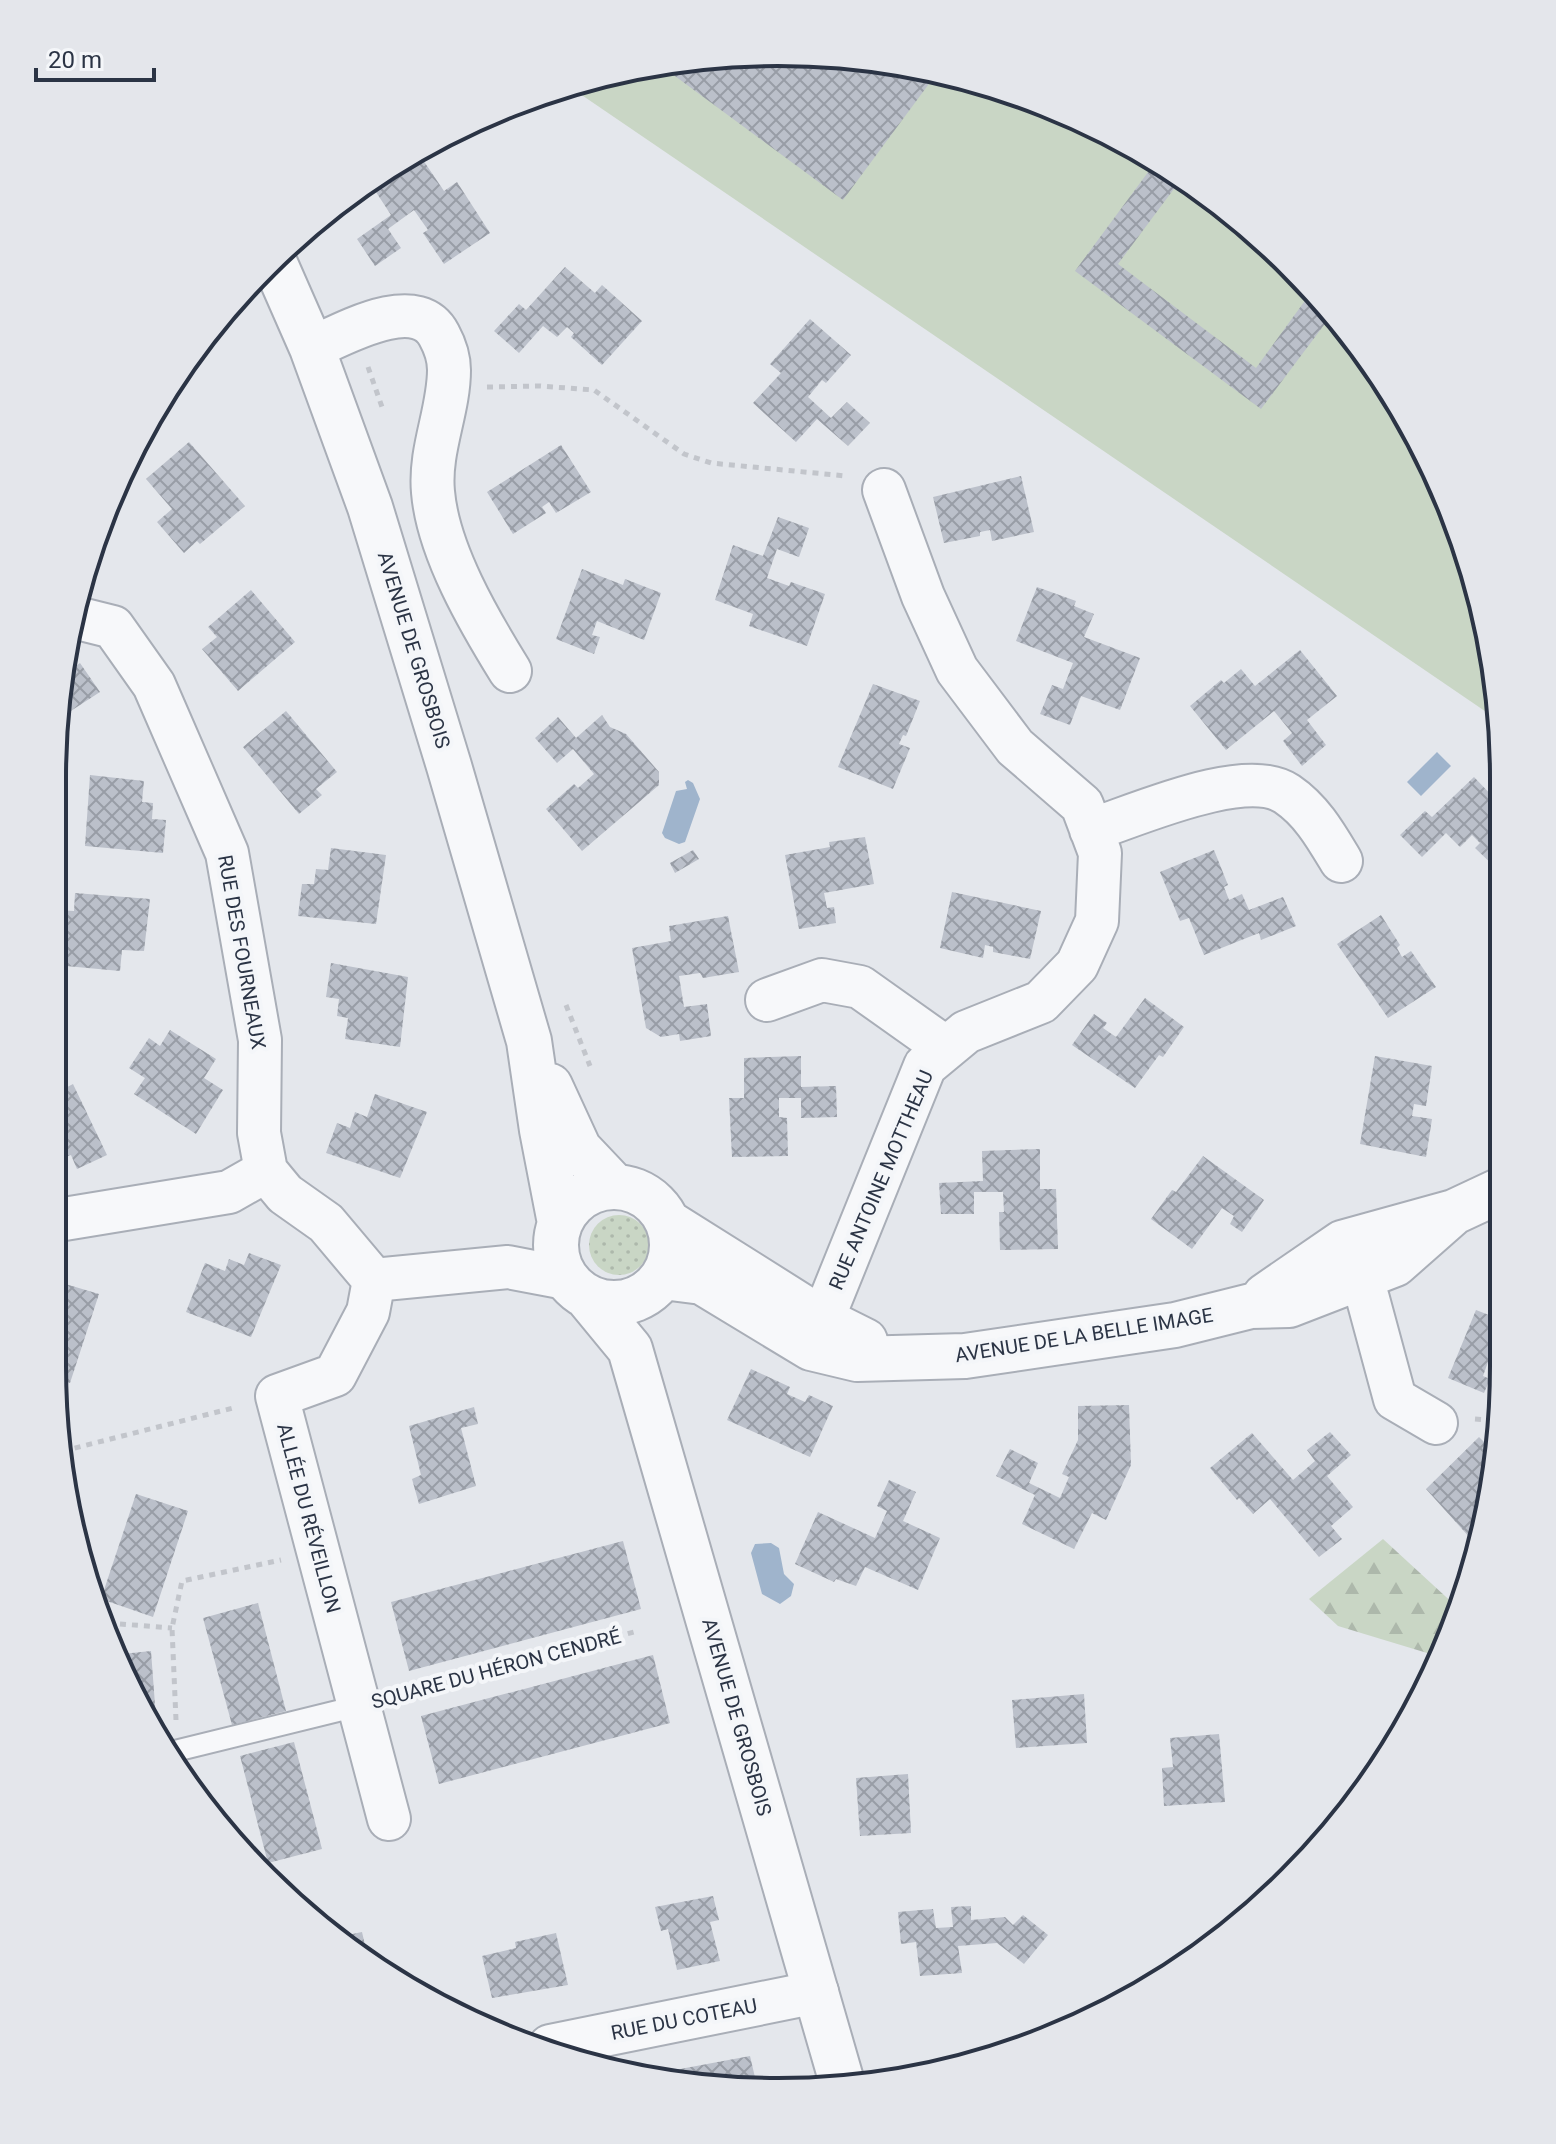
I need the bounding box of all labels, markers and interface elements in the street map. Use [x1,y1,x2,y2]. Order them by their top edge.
scale bar [36,32,154,82]
text: 20 m [48,46,102,74]
street label: AVENUE DE GROSBOIS [373,549,455,751]
street label: RUE DES FOURNEAUX [213,853,271,1052]
street label: RUE ANTOINE MOTTHEAU [824,1066,938,1294]
street label: AVENUE DE LA BELLE IMAGE [953,1303,1215,1367]
street label: ALLÉE DU RÉVEILLON [272,1420,346,1616]
street label: AVENUE DE GROSBOIS [697,1615,777,1819]
street label: SQUARE DU HÉRON CENDRÉ [369,1624,623,1714]
street label: RUE DU COTEAU [609,1993,759,2045]

